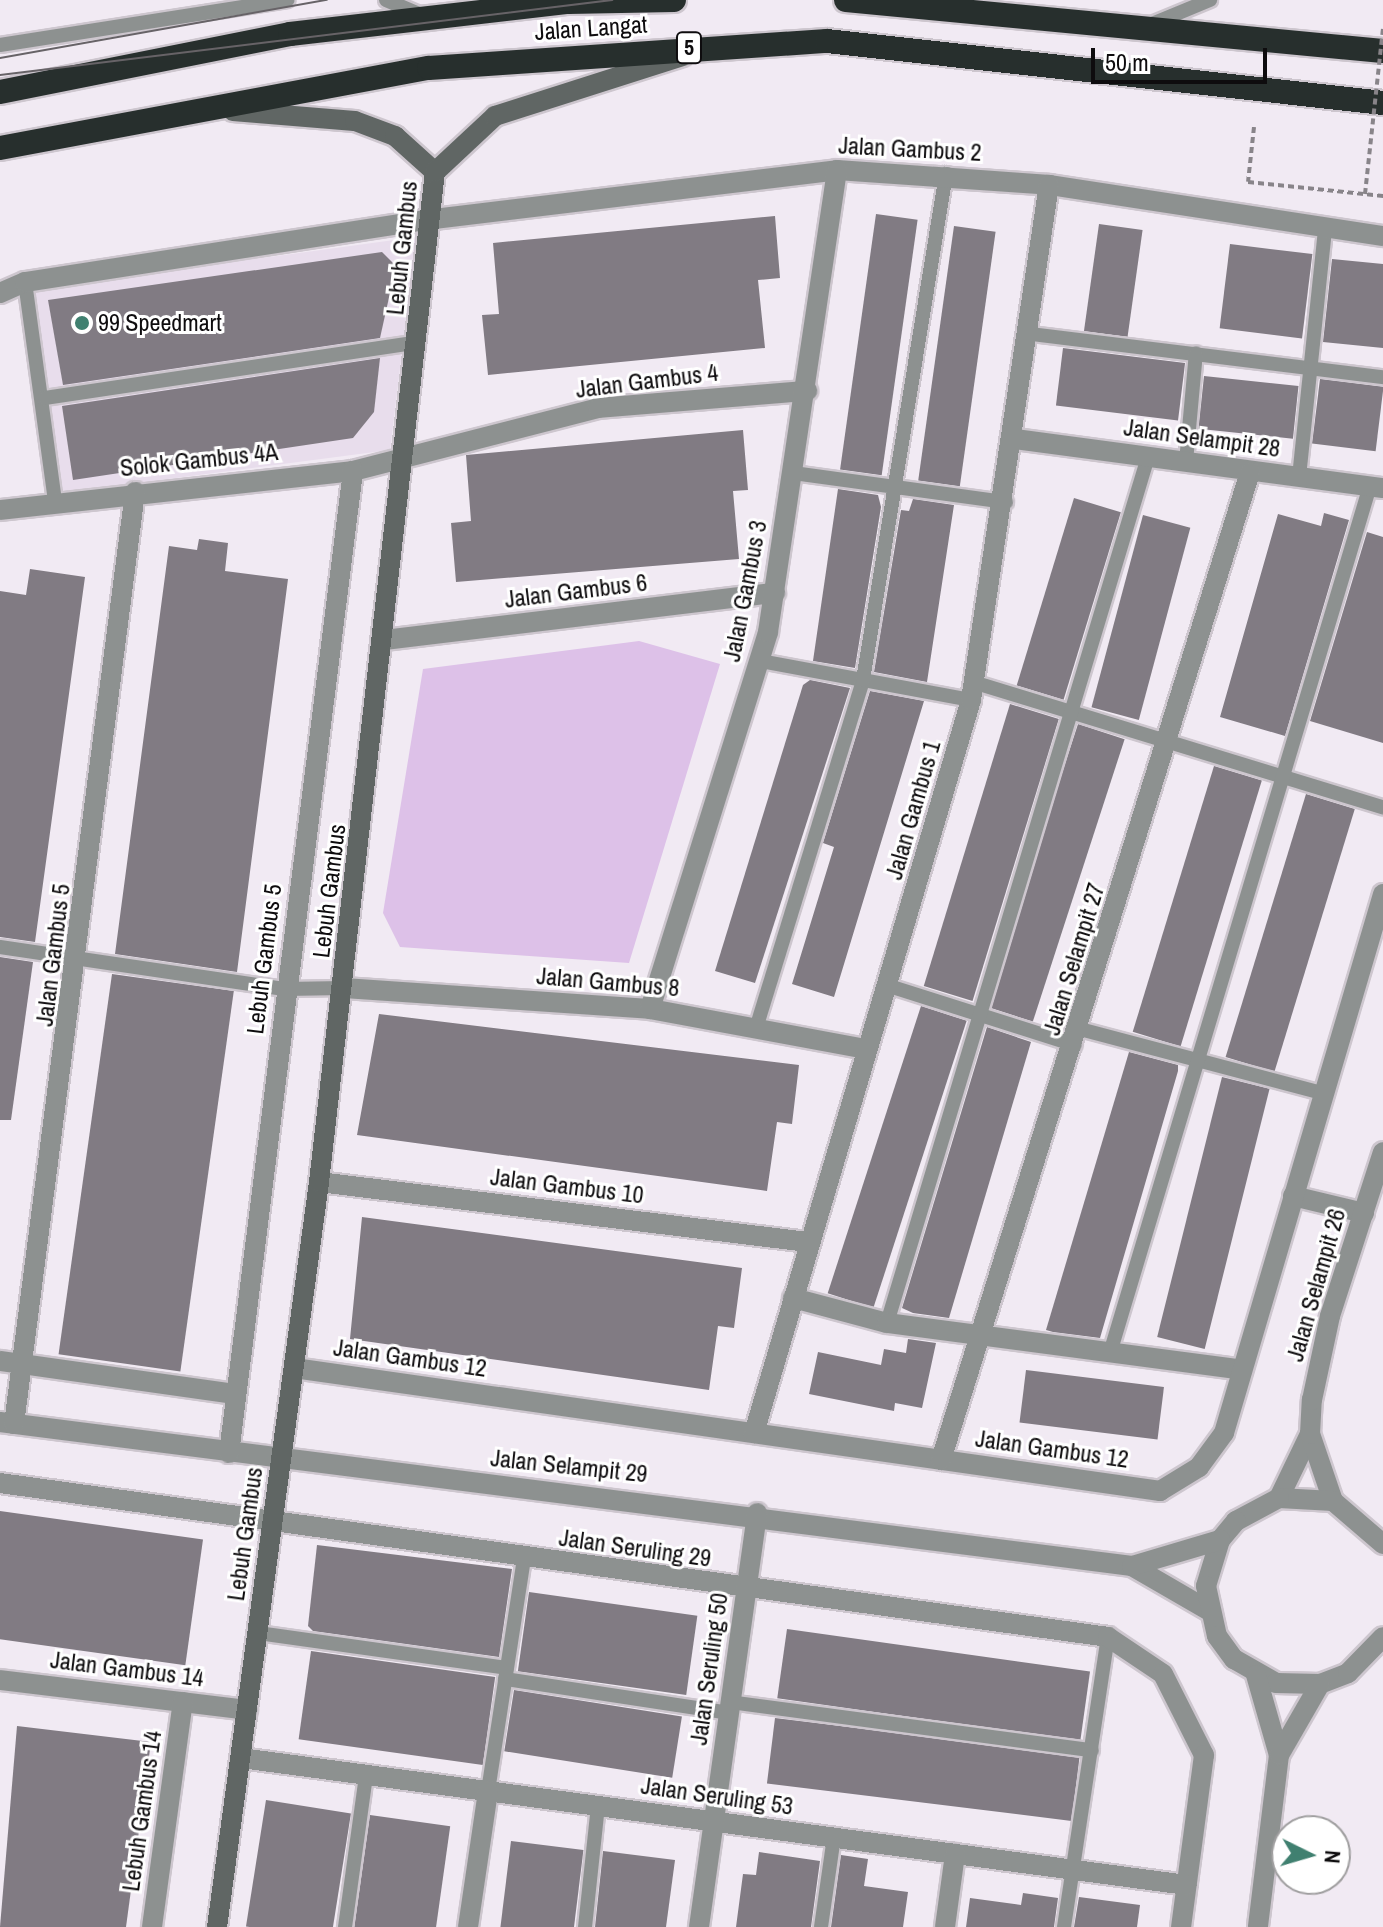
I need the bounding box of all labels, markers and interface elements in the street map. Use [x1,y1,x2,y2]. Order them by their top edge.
street label: Jalan Langat [534,10,648,46]
road number: 5 [675,30,703,66]
scale bar [1095,32,1271,82]
text: 50 m [1105,46,1149,78]
street label: Jalan Gambus 2 [838,131,982,167]
street label: Lebuh Gambus [381,180,423,316]
place label: 99 Speedmart [98,309,222,337]
marker: 99 Speedmart [73,314,91,332]
street label: Jalan Gambus 4 [574,358,720,404]
street label: Jalan Selampit 28 [1122,413,1282,463]
street label: Solok Gambus 4A [119,437,279,483]
street label: Jalan Gambus 3 [717,518,773,664]
street label: Jalan Gambus 6 [503,568,649,614]
street label: Jalan Gambus 1 [879,737,947,883]
street label: Lebuh Gambus [307,822,351,960]
street label: Jalan Selampit 27 [1037,879,1111,1039]
street label: Jalan Gambus 5 [30,882,76,1028]
street label: Lebuh Gambus 5 [241,882,287,1036]
street label: Jalan Gambus 8 [535,961,681,1003]
street label: Jalan Gambus 10 [489,1162,645,1210]
street label: Jalan Selampit 26 [1280,1205,1352,1365]
street label: Jalan Gambus 12 [332,1333,488,1383]
street label: Jalan Gambus 12 [974,1424,1130,1474]
street label: Jalan Selampit 29 [489,1443,649,1489]
street label: Lebuh Gambus [221,1465,269,1603]
street label: Jalan Seruling 29 [557,1523,713,1573]
street label: Jalan Seruling 50 [684,1591,734,1747]
street label: Jalan Gambus 14 [49,1645,205,1693]
street label: Lebuh Gambus 14 [116,1729,168,1893]
street label: Jalan Seruling 53 [639,1771,795,1821]
north arrow [1271,1815,1351,1895]
text: N [1317,1849,1348,1865]

